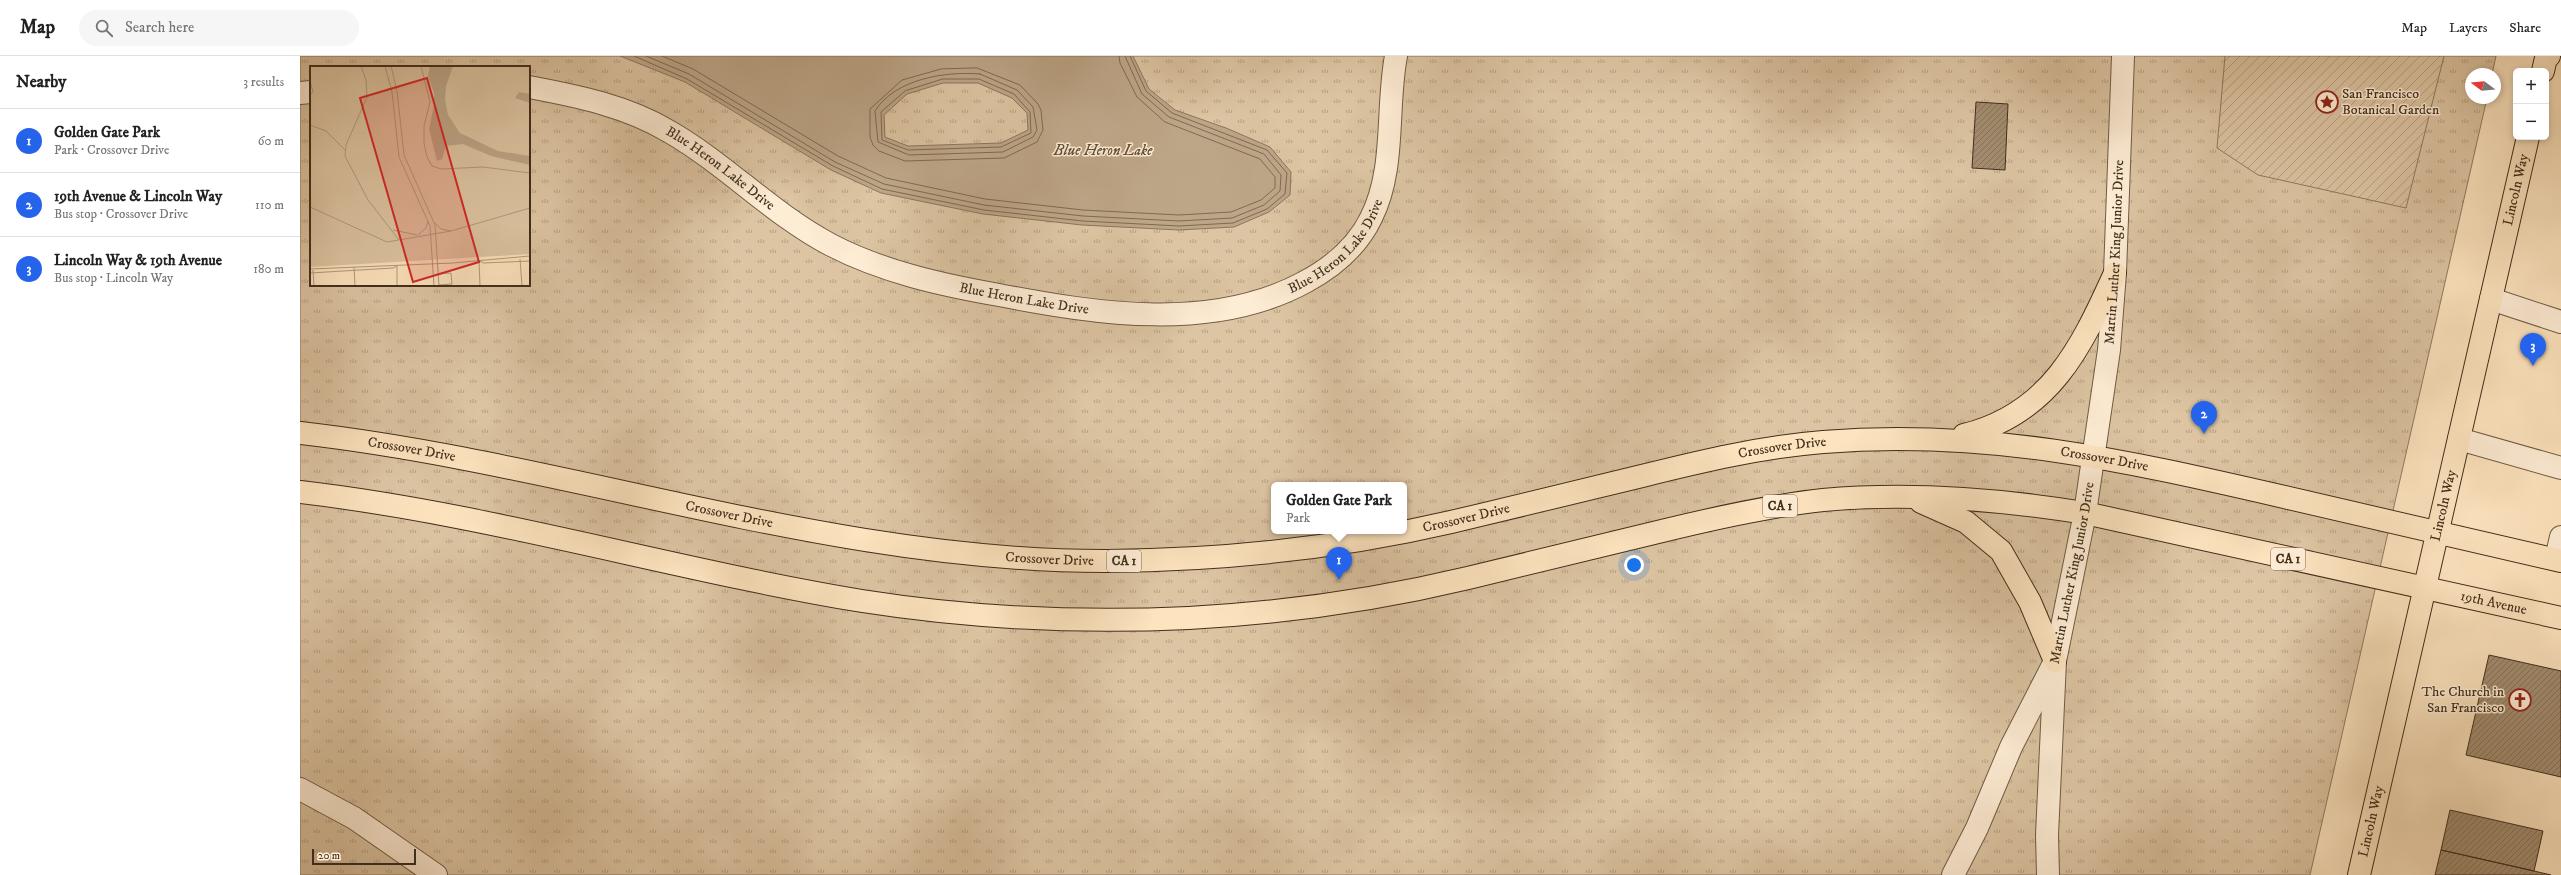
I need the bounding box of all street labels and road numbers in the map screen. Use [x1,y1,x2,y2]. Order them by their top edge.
street label: Blue Heron Lake Drive [663,123,779,215]
street label: Lincoln Way [2499,152,2533,227]
street label: Martin Luther King Junior Drive [2100,159,2128,345]
street label: Blue Heron Lake Drive [1285,196,1387,298]
street label: Blue Heron Lake Drive [958,279,1090,319]
street label: Crossover Drive [367,433,457,466]
street label: Crossover Drive [1737,433,1827,463]
street label: Crossover Drive [2059,443,2150,476]
street label: Lincoln Way [2427,468,2461,543]
street label: Martin Luther King Junior Drive [2046,481,2098,665]
road number: CA 1 [1763,495,1797,517]
street label: Crossover Drive [684,497,775,532]
street label: Crossover Drive [1421,499,1512,537]
street label: Crossover Drive [1005,548,1094,570]
road number: CA 1 [2271,548,2305,570]
road number: CA 1 [1107,550,1141,572]
street label: 19th Avenue [2459,587,2529,619]
street label: Lincoln Way [2354,784,2388,859]

